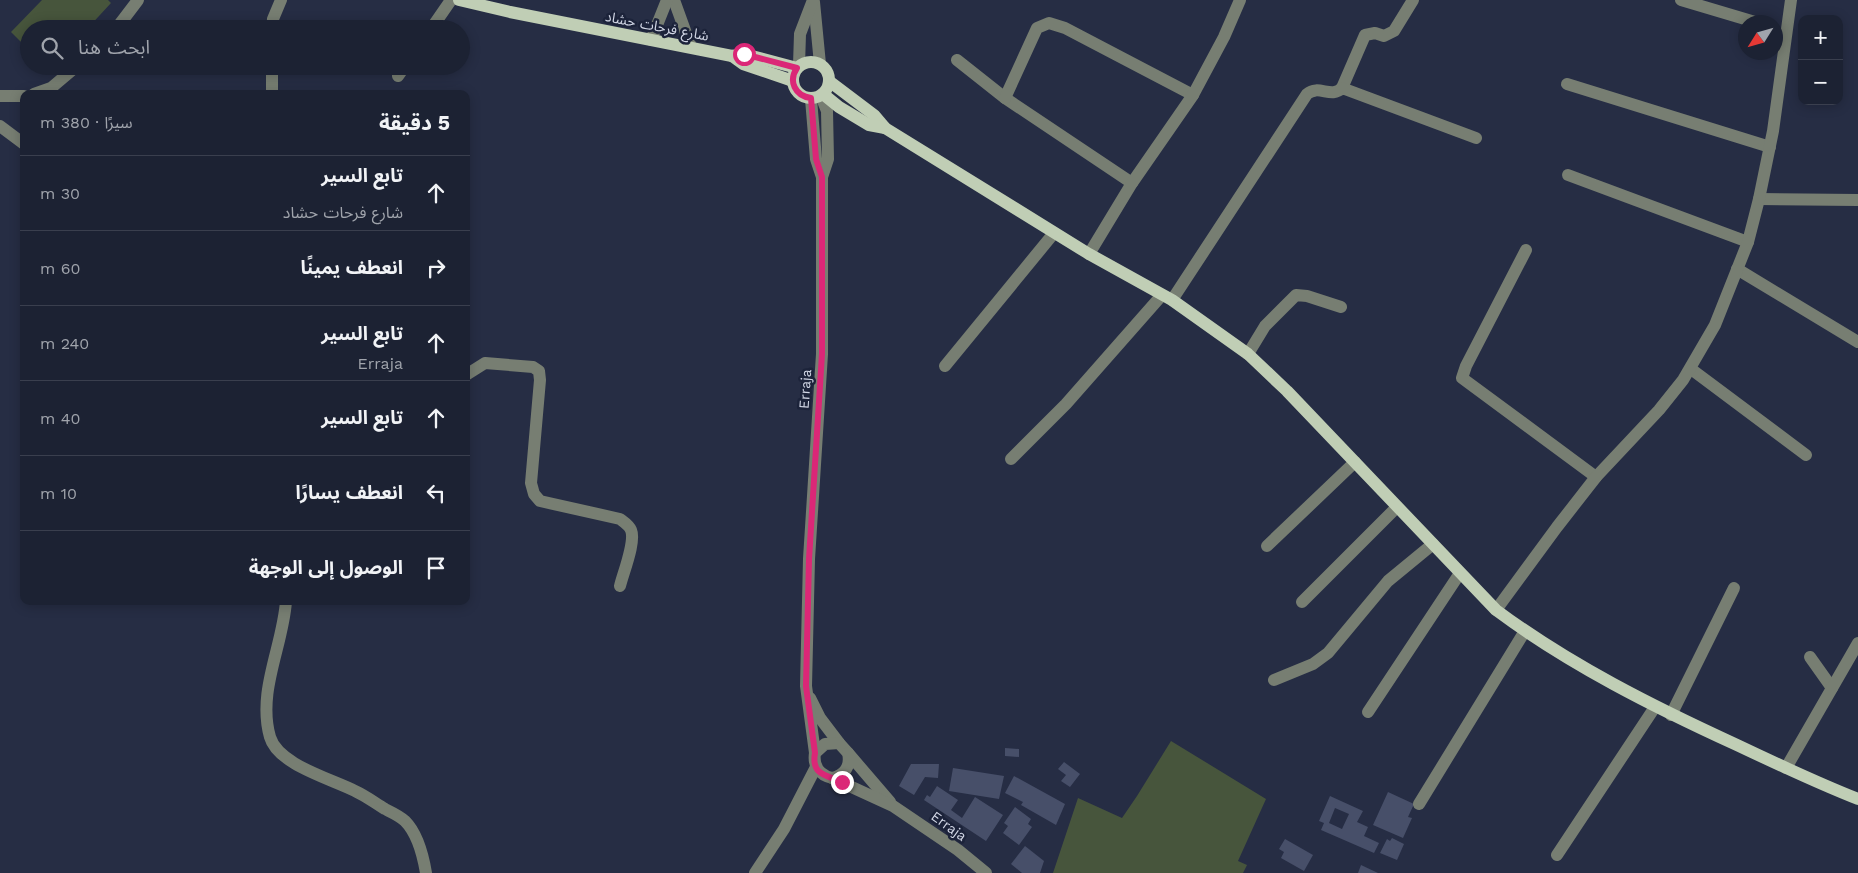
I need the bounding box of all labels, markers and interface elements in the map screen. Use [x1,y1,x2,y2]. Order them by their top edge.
street label: شارع فرحات حشاد [603,8,710,47]
north arrow [1738,15,1783,60]
map controls [1798,15,1843,105]
button: + [1798,15,1843,60]
search box [20,20,470,75]
icon: search [38,34,66,62]
text: ابحث هنا [78,36,150,59]
route start [733,43,756,66]
button: − [1798,60,1843,105]
text: 5 دقيقة [379,110,450,135]
text: سيرًا · 380 m [40,113,133,132]
text: تابع السير [321,164,403,187]
icon: ahead [422,179,450,207]
text: 30 m [40,184,80,203]
text: شارع فرحات حشاد [283,203,403,222]
icon: right [422,254,450,282]
text: انعطف يمينًا [300,256,403,279]
text: 60 m [40,259,80,278]
text: تابع السير [321,322,403,345]
icon: ahead [422,329,450,357]
text: 240 m [40,334,89,353]
text: Erraja [358,354,403,373]
street label: Erraja [796,369,814,409]
icon: ahead [422,404,450,432]
text: تابع السير [321,406,403,429]
text: 40 m [40,409,80,428]
icon: left [422,479,450,507]
text: انعطف يسارًا [295,481,403,504]
text: 10 m [40,484,77,503]
icon: arrive [422,554,450,582]
text: الوصول إلى الوجهة [249,556,403,579]
route end [831,771,854,794]
street label: Erraja [928,808,970,844]

